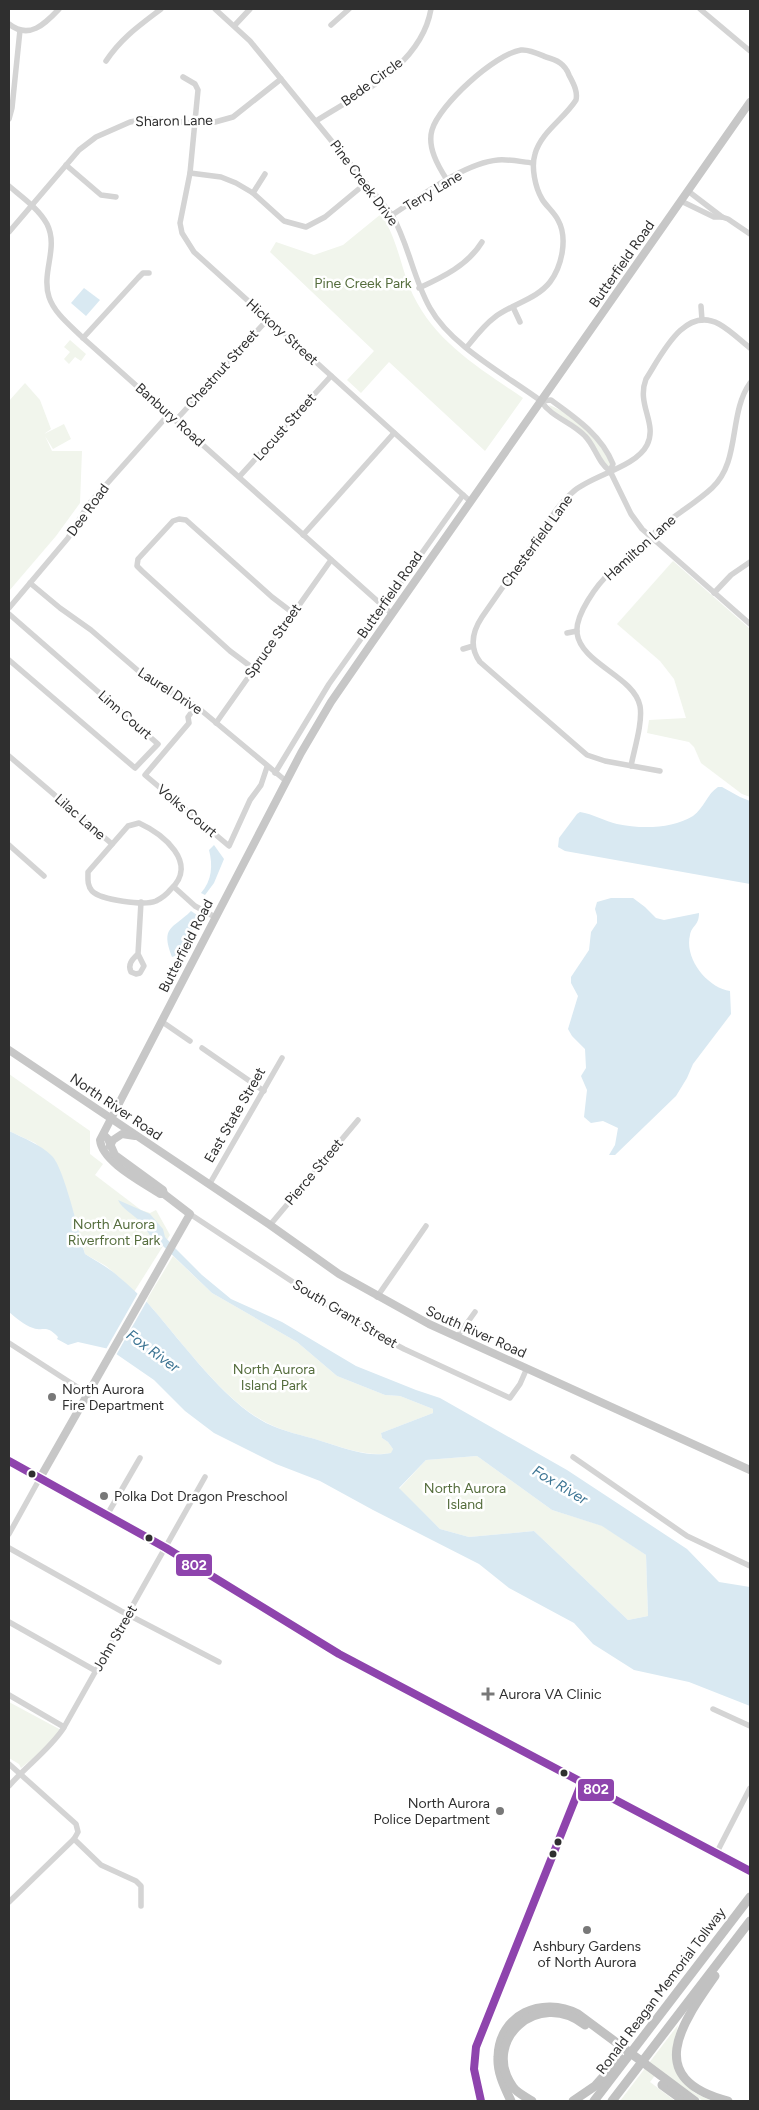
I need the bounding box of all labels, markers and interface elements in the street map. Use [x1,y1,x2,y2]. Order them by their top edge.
street label: Bede Circle [338,54,406,110]
street label: Sharon Lane [135,112,213,130]
street label: Pine Creek Drive [326,137,402,230]
street label: Terry Lane [401,167,465,215]
street label: Butterfield Road [586,217,658,311]
park label: Pine Creek Park [314,275,412,292]
street label: Hickory Street [243,295,321,369]
street label: Chestnut Street [182,326,262,412]
street label: Banbury Road [132,379,208,451]
street label: Locust Street [250,390,320,464]
street label: Dee Road [63,480,113,540]
street label: Chesterfield Lane [498,491,577,591]
street label: Hamilton Lane [601,511,680,585]
street label: Butterfield Road [354,548,426,642]
street label: Spruce Street [241,600,305,682]
street label: Laurel Drive [135,664,206,718]
street label: Linn Court [95,687,155,743]
street label: Volks Court [154,781,220,841]
street label: Lilac Lane [51,790,109,844]
street label: Butterfield Road [155,897,217,995]
street label: East State Street [201,1064,269,1166]
street label: North River Road [67,1070,165,1144]
street label: Pierce Street [281,1135,347,1209]
park label: North Aurora Riverfront Park [68,1216,161,1249]
street label: South Grant Street [289,1276,401,1352]
street label: South River Road [423,1302,529,1362]
water label: Fox River [123,1326,184,1377]
park label: North Aurora Island Park [233,1361,315,1394]
place label: North Aurora Fire Department [62,1381,164,1414]
marker: North Aurora Fire Department [46,1391,58,1403]
water label: Fox River [529,1461,592,1509]
unlabelled marker [27,1469,37,1479]
park label: North Aurora Island [424,1480,506,1513]
place label: Polka Dot Dragon Preschool [114,1488,288,1505]
marker: Polka Dot Dragon Preschool [98,1490,110,1502]
unlabelled marker [144,1533,154,1543]
line badge: 802 [175,1553,213,1577]
text: 802 [181,1557,207,1574]
street label: John Street [89,1602,141,1674]
place label: Aurora VA Clinic [499,1686,602,1703]
marker: Aurora VA Clinic [481,1687,495,1701]
unlabelled marker [559,1768,569,1778]
line badge: 802 [577,1778,615,1802]
text: 802 [583,1781,609,1798]
place label: North Aurora Police Department [374,1795,490,1828]
marker: North Aurora Police Department [494,1805,506,1817]
unlabelled marker [553,1837,563,1847]
unlabelled marker [548,1849,558,1859]
street label: Ronald Reagan Memorial Tollway [593,1904,730,2078]
marker: Ashbury Gardens of North Aurora [581,1924,593,1936]
place label: Ashbury Gardens of North Aurora [533,1938,641,1971]

